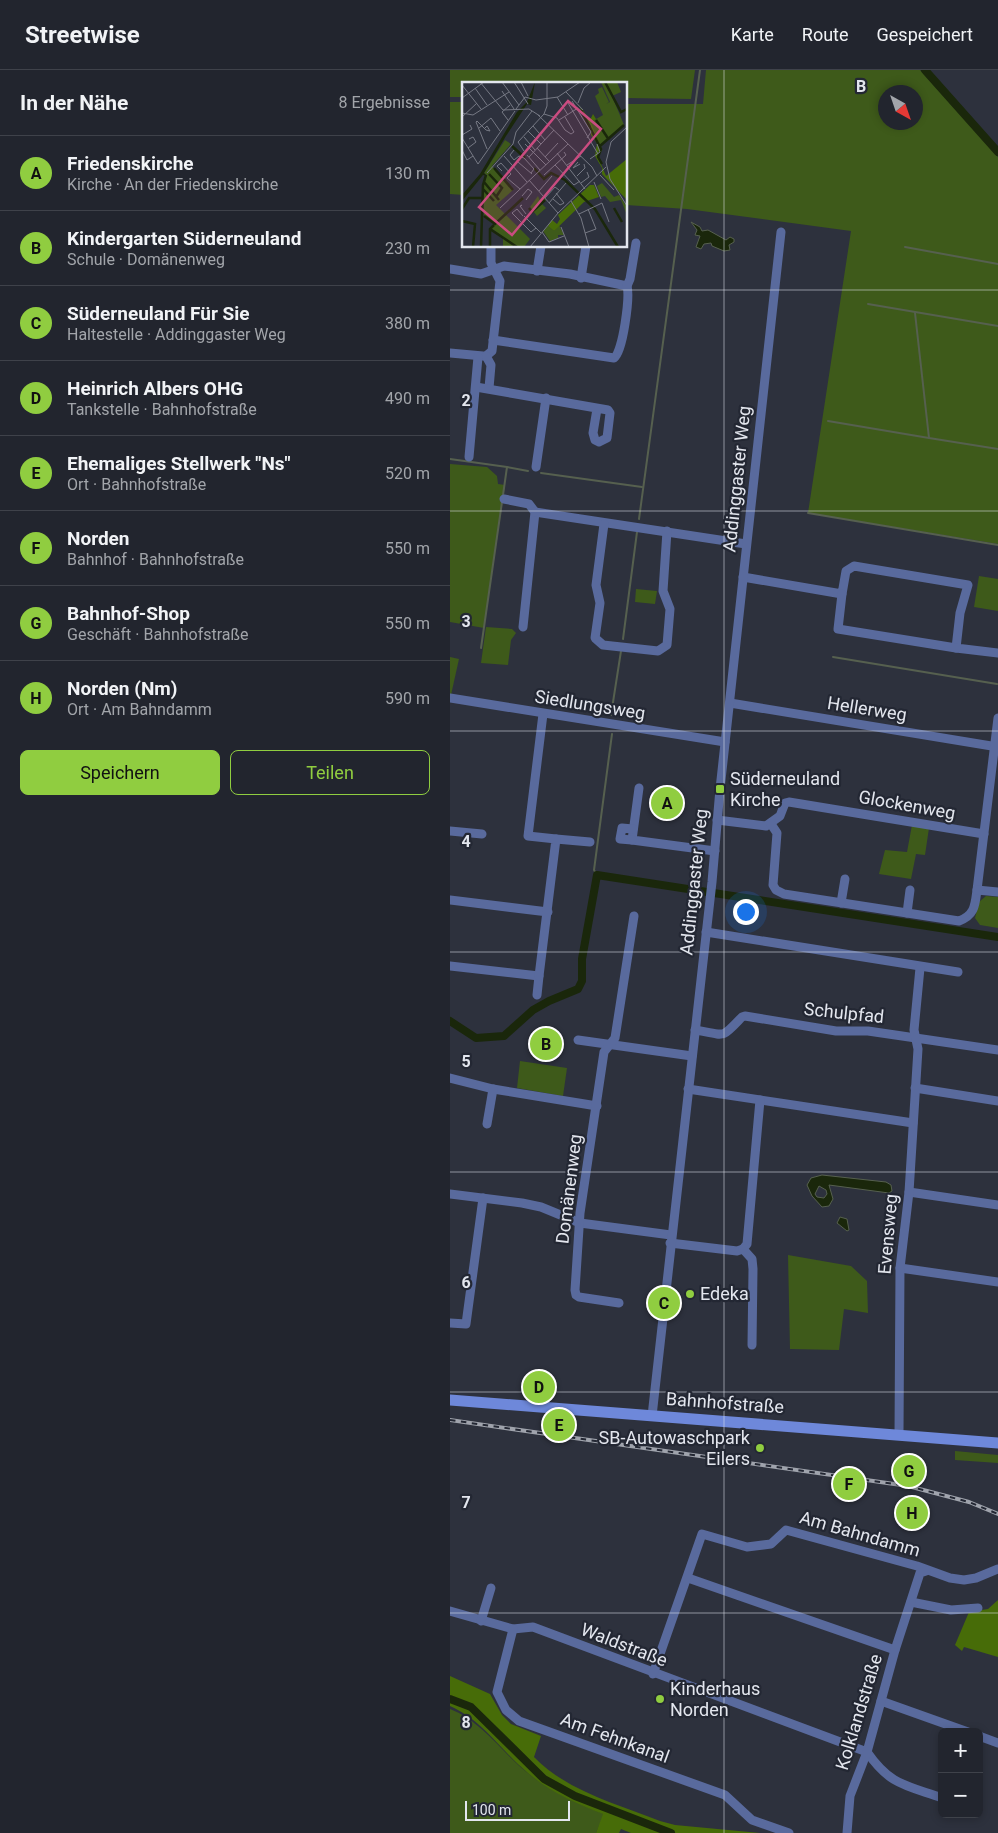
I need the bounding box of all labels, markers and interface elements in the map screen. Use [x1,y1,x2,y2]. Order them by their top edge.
text: Streetwise [25,21,140,49]
text: Karte [731,24,774,45]
text: Route [802,24,849,45]
text: Gespeichert [877,24,973,45]
text: B [856,77,866,96]
inset map [462,82,628,248]
north arrow [878,85,923,130]
text: In der Nähe [20,91,128,115]
text: 8 Ergebnisse [338,93,430,112]
text: Friedenskirche [67,152,194,175]
text: A [31,164,41,183]
text: 130 m [385,164,430,183]
text: Kirche · An der Friedenskirche [67,175,278,194]
text: Kindergarten Süderneuland [67,227,301,250]
text: B [31,239,41,258]
text: 230 m [385,239,430,258]
text: Schule · Domänenweg [67,250,225,269]
text: Süderneuland Für Sie [67,302,250,325]
text: C [31,314,41,333]
text: 380 m [385,314,430,333]
text: Haltestelle · Addinggaster Weg [67,325,286,344]
text: Heinrich Albers OHG [67,377,243,400]
text: D [31,389,41,408]
text: 490 m [385,389,430,408]
text: 2 [461,391,471,410]
text: Tankstelle · Bahnhofstraße [67,400,257,419]
street label: Addinggaster Weg [718,405,755,553]
text: Ehemaliges Stellwerk "Ns" [67,452,291,475]
text: E [32,464,41,483]
text: 520 m [385,464,430,483]
text: Ort · Bahnhofstraße [67,475,206,494]
text: Norden [67,527,130,550]
text: F [32,539,40,558]
text: 550 m [385,539,430,558]
text: Bahnhof · Bahnhofstraße [67,550,244,569]
text: Bahnhof-Shop [67,602,190,625]
text: 3 [461,612,471,631]
text: G [31,614,41,633]
text: 550 m [385,614,430,633]
text: Geschäft · Bahnhofstraße [67,625,249,644]
text: Norden (Nm) [67,677,177,700]
street label: Siedlungsweg [533,685,647,724]
text: H [30,689,42,708]
text: 590 m [385,689,430,708]
street label: Hellerweg [826,692,908,725]
text: Ort · Am Bahndamm [67,700,212,719]
button: Speichern [20,750,220,795]
button: Teilen [230,750,430,795]
place label: Süderneuland Kirche [730,768,840,810]
marker: Süderneuland Kirche [714,783,726,795]
pin: A [651,784,683,822]
street label: Glockenweg [857,786,957,823]
street label: Addinggaster Weg [675,808,712,956]
text: 4 [461,832,471,851]
your location [733,899,759,925]
street label: Schulpfad [803,998,885,1027]
pin: B [530,1025,562,1063]
text: 5 [461,1052,471,1071]
street label: Domänenweg [551,1133,586,1245]
street label: Evensweg [874,1193,901,1275]
text: 6 [461,1273,471,1292]
place label: Edeka [700,1283,749,1304]
pin: C [648,1284,680,1322]
marker: Edeka [684,1288,696,1300]
pin: D [523,1368,555,1406]
street label: Bahnhofstraße [665,1388,785,1417]
pin: E [543,1406,575,1444]
place label: SB-Autowaschpark Eilers [599,1427,751,1469]
marker: SB-Autowaschpark Eilers [754,1442,766,1454]
pin: G [893,1452,925,1490]
pin: F [833,1465,865,1503]
text: 7 [461,1493,471,1512]
pin: H [896,1494,928,1532]
street label: Am Bahndamm [797,1506,923,1561]
street label: Waldstraße [578,1618,670,1671]
street label: Kolklandstraße [831,1651,886,1772]
place label: Kinderhaus Norden [670,1678,760,1720]
marker: Kinderhaus Norden [654,1693,666,1705]
street label: Am Fehnkanal [558,1708,672,1767]
text: 8 [461,1713,471,1732]
map controls [938,1728,983,1818]
button: + [938,1728,983,1773]
button: − [938,1773,983,1818]
scale bar [465,1798,570,1821]
text: 100 m [472,1802,511,1818]

